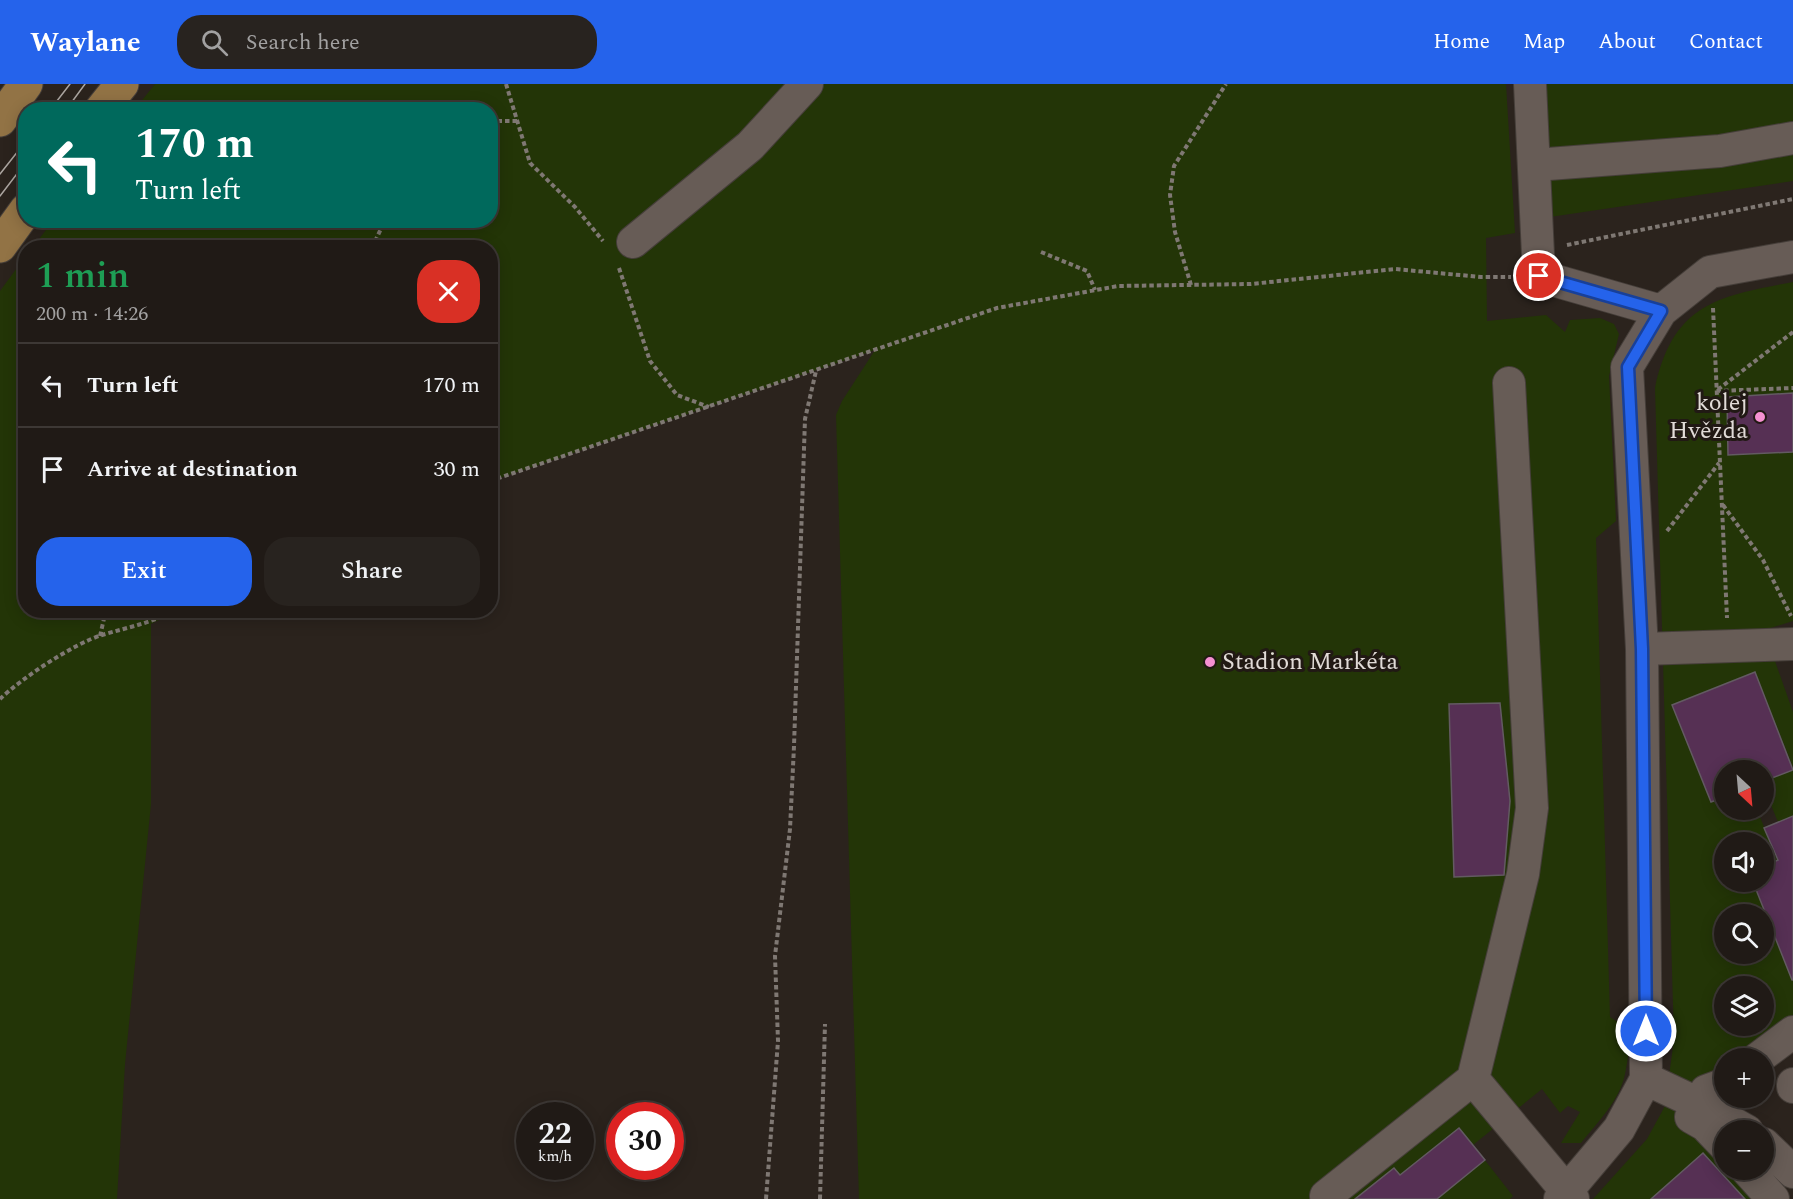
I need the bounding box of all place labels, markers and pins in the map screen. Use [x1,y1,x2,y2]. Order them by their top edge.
pin [1513,250,1564,301]
place label: kolej Hvězda [1669,385,1748,449]
marker: kolej Hvězda [1753,410,1767,424]
place label: Stadion Markéta [1222,644,1398,680]
marker: Stadion Markéta [1203,655,1217,669]

